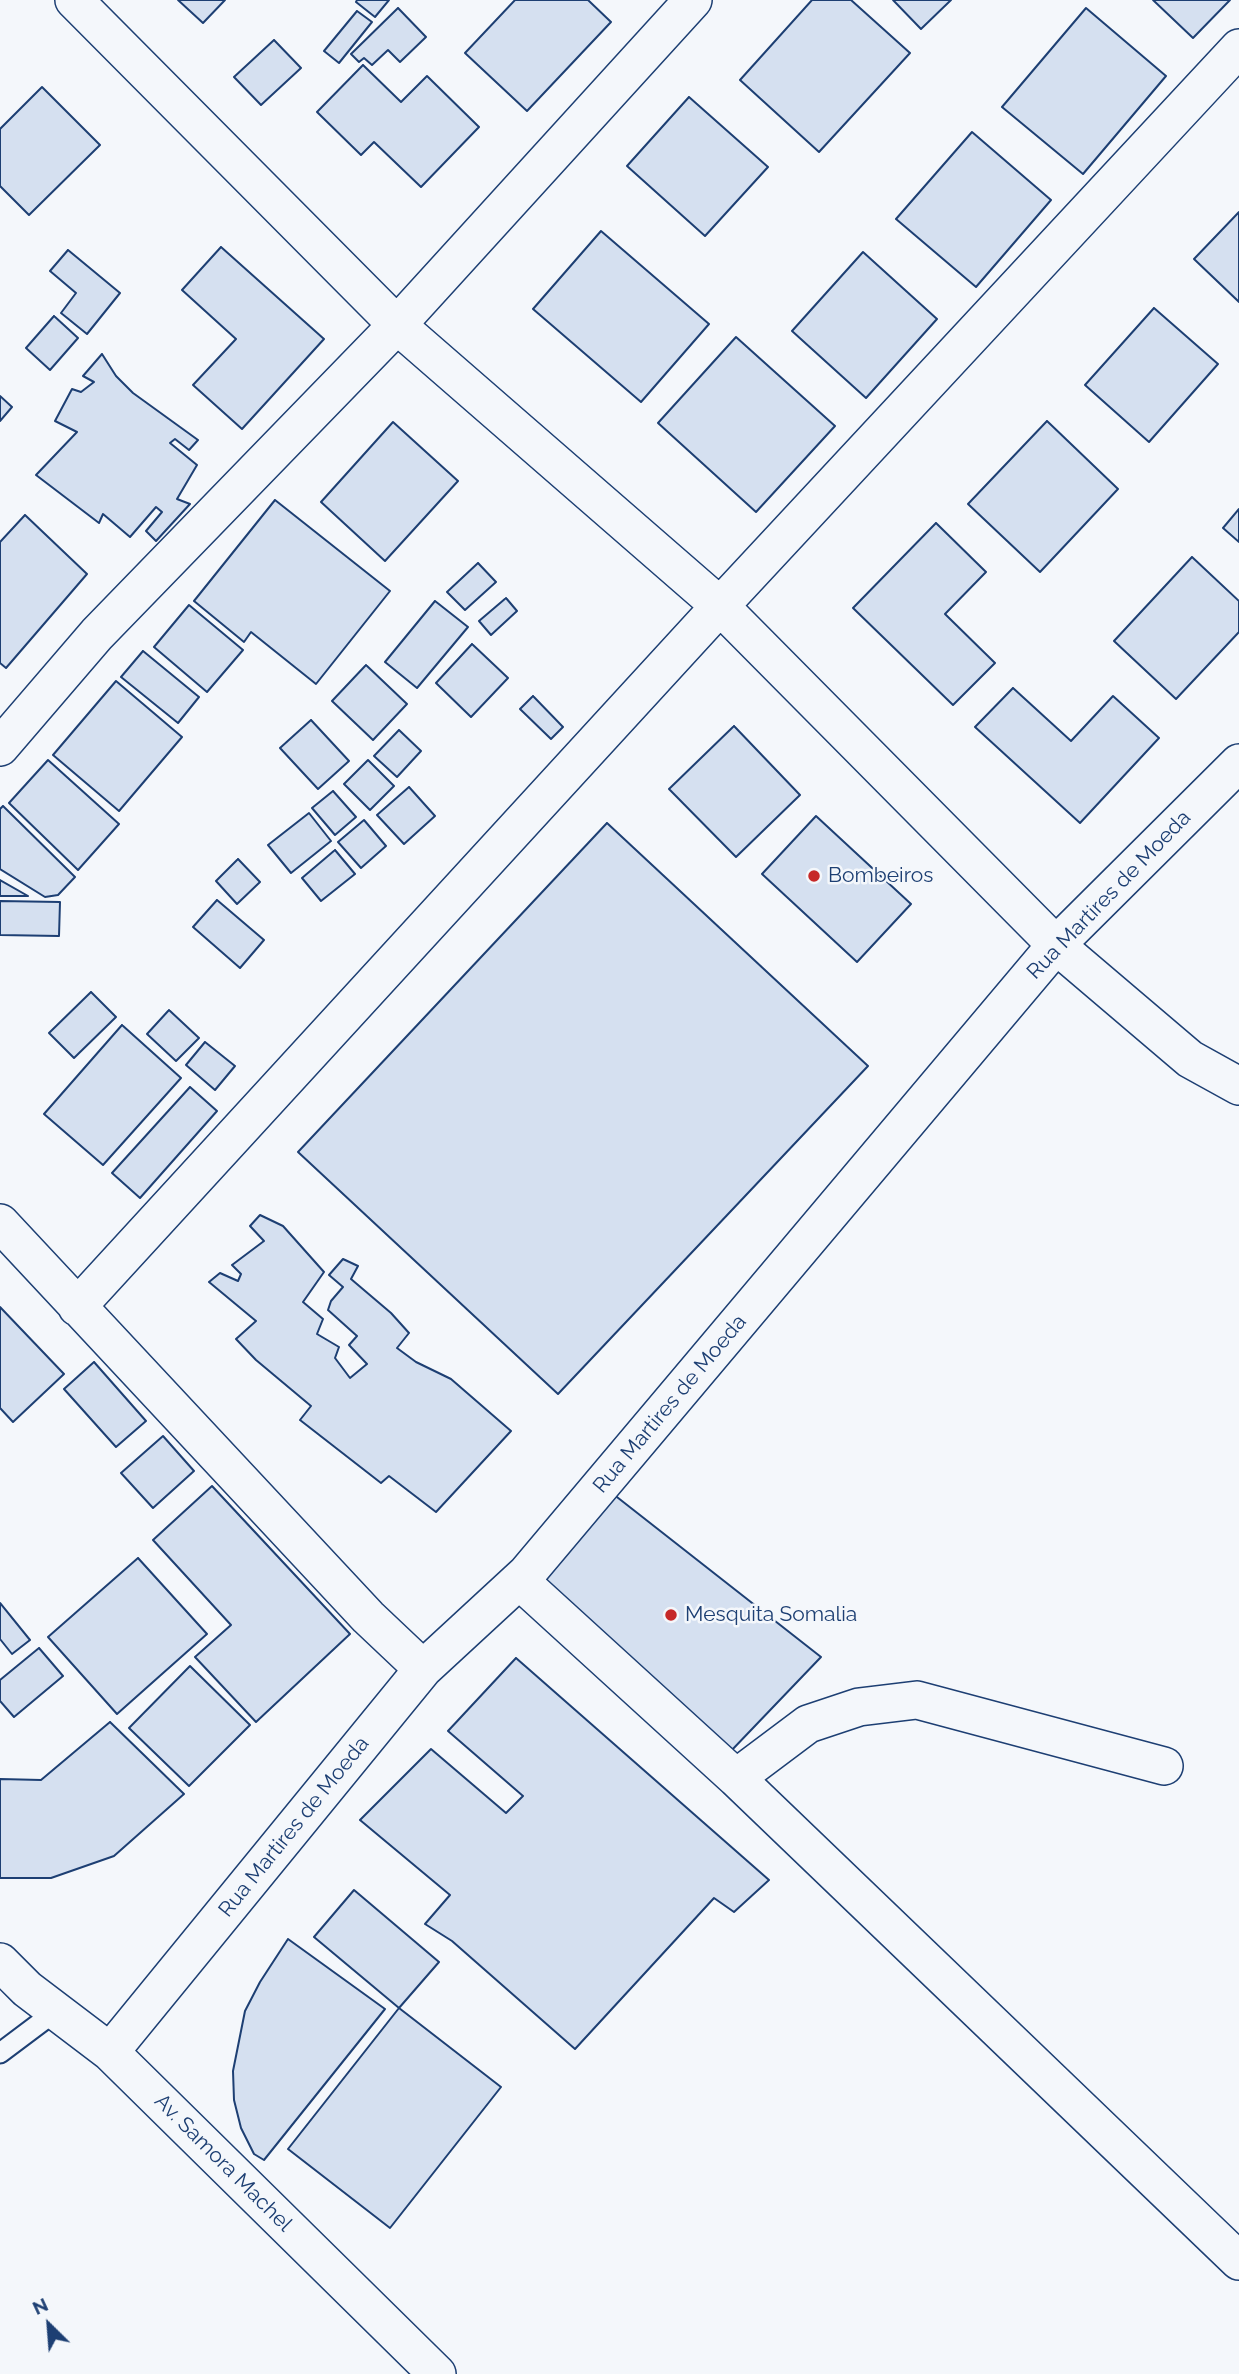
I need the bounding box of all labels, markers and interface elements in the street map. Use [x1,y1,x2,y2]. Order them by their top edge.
street label: Rua Martires de Moeda [1022,805,1196,985]
place label: Bombeiros [828,863,933,889]
marker: Bombeiros [806,868,822,884]
street label: Rua Martires de Moeda [588,1310,752,1498]
place label: Mesquita Somalia [685,1602,857,1628]
marker: Mesquita Somalia [663,1607,679,1623]
street label: Rua Martires de Moeda [213,1732,375,1922]
street label: Av. Samora Machel [149,2089,297,2237]
north arrow [14,2290,84,2360]
text: N [29,2293,51,2319]

